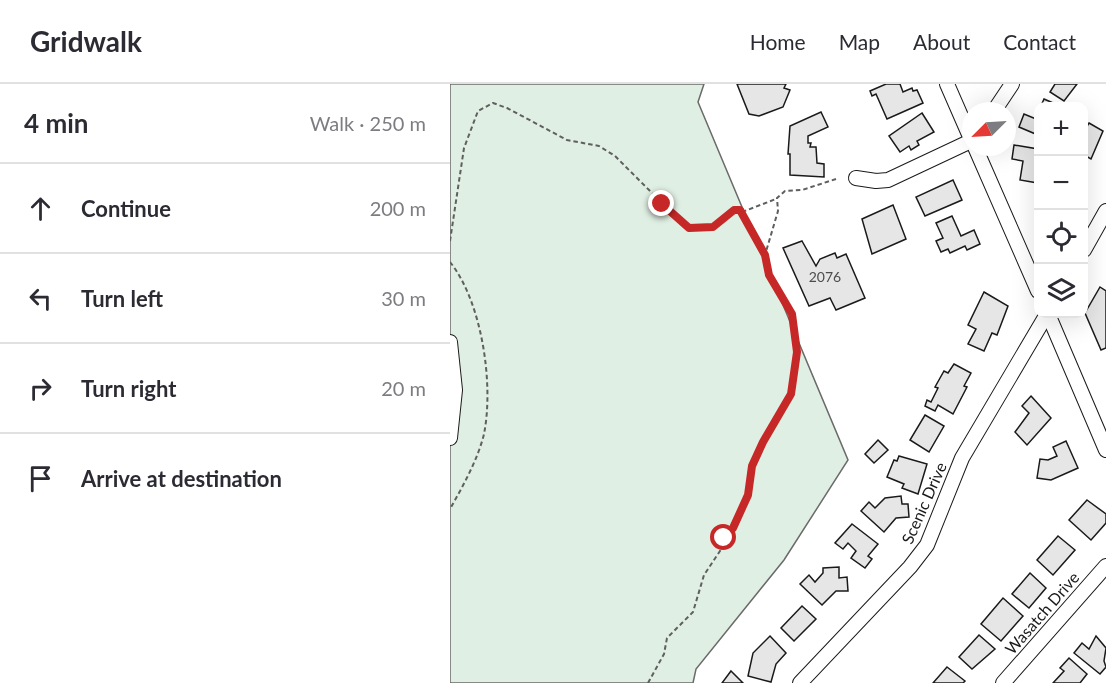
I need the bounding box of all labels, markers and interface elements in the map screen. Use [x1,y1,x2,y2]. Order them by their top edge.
text: Gridwalk [30,24,142,58]
text: Home [750,29,806,54]
text: Map [839,29,880,54]
text: About [913,29,970,54]
text: Contact [1003,29,1076,54]
north arrow [962,102,1016,156]
map controls [1034,102,1088,318]
button: + [1034,102,1088,156]
text: 4 min [24,107,88,139]
text: Walk · 250 m [310,111,426,135]
button: − [1034,156,1088,210]
route end [648,190,674,216]
icon: ahead [24,192,57,225]
text: Continue [81,195,171,222]
text: 200 m [370,196,426,220]
button: locate [1034,210,1088,264]
button: layers [1034,264,1088,318]
house number: 2076 [809,268,841,285]
icon: left [24,282,57,315]
text: Turn left [81,285,163,312]
text: 30 m [381,286,426,310]
icon: right [24,372,57,405]
text: Turn right [81,375,176,402]
text: 20 m [381,376,426,400]
street label: Scenic Drive [897,459,950,547]
icon: arrive [24,462,57,495]
text: Arrive at destination [81,465,282,492]
route start [710,524,736,550]
street label: Wasatch Drive [1001,568,1083,658]

